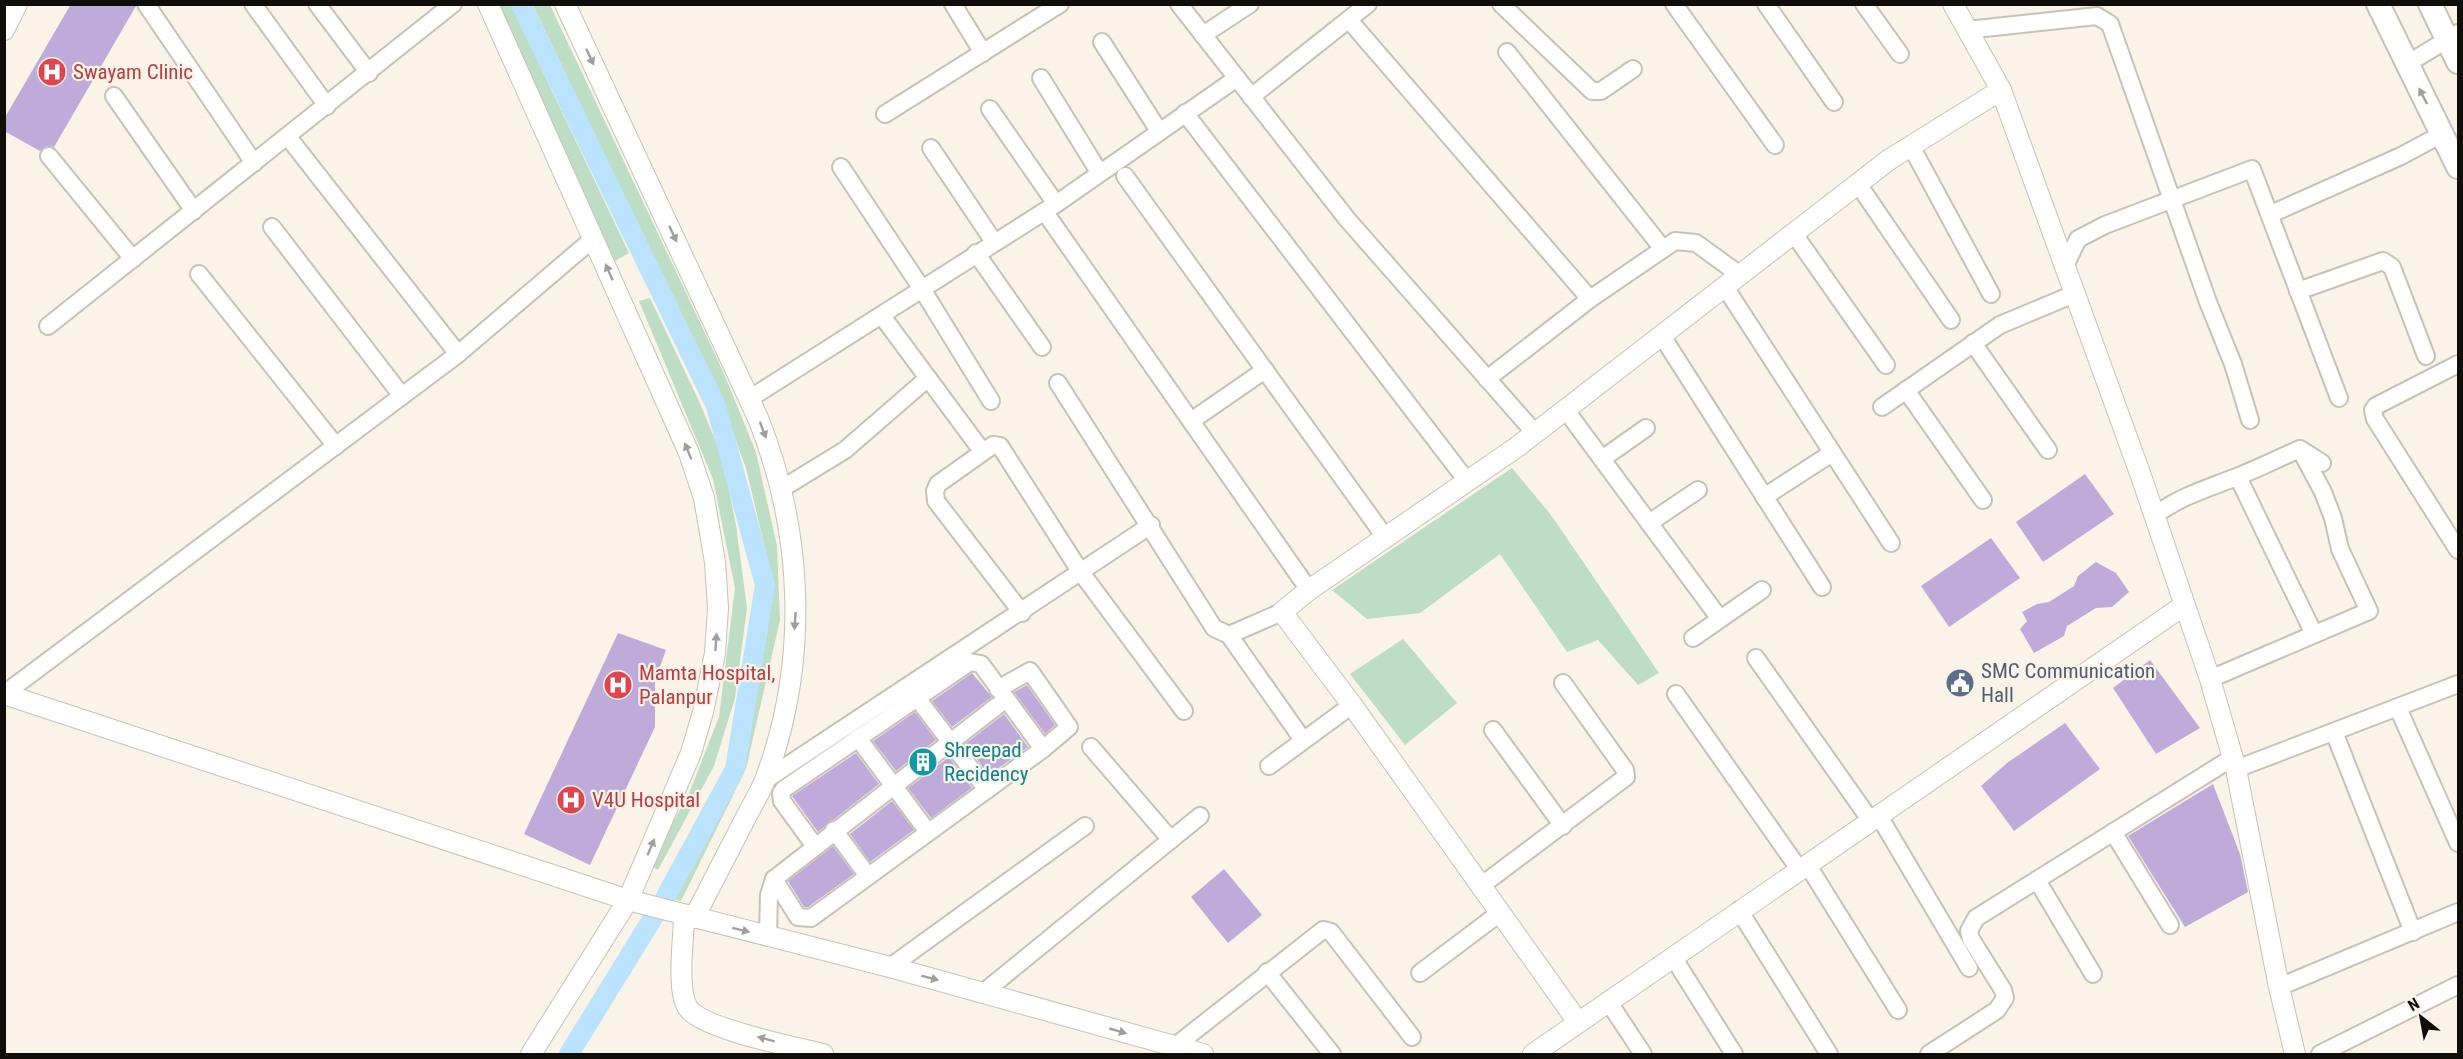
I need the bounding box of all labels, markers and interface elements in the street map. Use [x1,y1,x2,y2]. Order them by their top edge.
one-way arrow [586,49,595,66]
hospital icon: Swayam Clinic [36,56,68,88]
place label: Swayam Clinic [73,60,193,84]
one-way arrow [2418,87,2428,104]
one-way arrow [669,225,678,242]
one-way arrow [604,263,614,281]
one-way arrow [758,422,768,440]
one-way arrow [682,442,692,460]
one-way arrow [790,612,800,631]
one-way arrow [711,632,721,651]
place label: SMC Communication Hall [1981,659,2155,707]
place label: Mamta Hospital, Palanpur [639,661,775,709]
public building icon: SMC Communication Hall [1944,667,1976,699]
hospital icon: Mamta Hospital, Palanpur [602,669,634,701]
place label: Shreepad Recidency [944,738,1029,786]
building icon: Shreepad Recidency [907,746,939,778]
hospital icon: V4U Hospital [555,784,587,816]
place label: V4U Hospital [592,788,700,812]
one-way arrow [646,838,655,855]
one-way arrow [732,926,750,936]
one-way arrow [921,973,939,983]
north arrow [2391,987,2451,1047]
text: N [2404,994,2423,1015]
one-way arrow [1109,1026,1127,1036]
one-way arrow [757,1034,775,1043]

